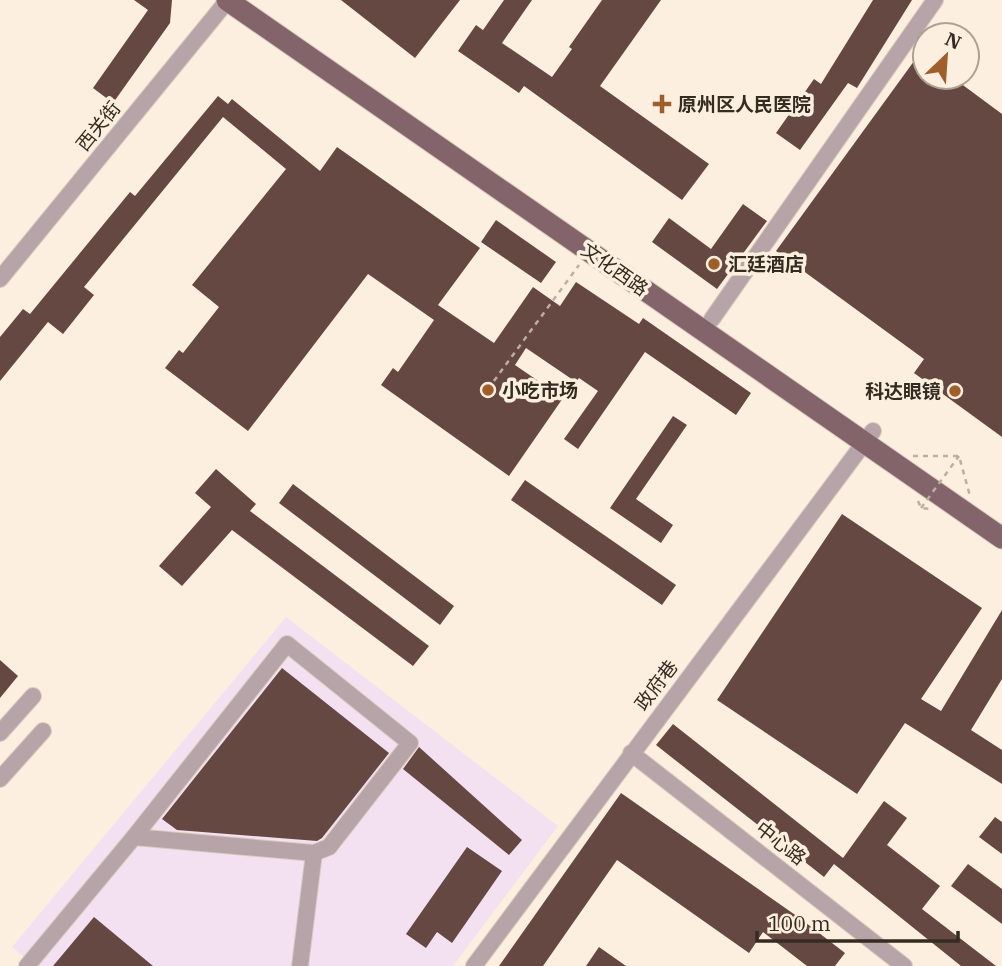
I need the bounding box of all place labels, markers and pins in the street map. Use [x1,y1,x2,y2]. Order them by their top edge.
place label: 原州区人民医院 [678,92,811,116]
marker: 原州区人民医院 [652,94,672,114]
place label: 汇廷酒店 [728,252,804,276]
marker: 汇廷酒店 [706,256,722,272]
place label: 小吃市场 [502,378,578,402]
place label: 科达眼镜 [865,379,941,403]
marker: 小吃市场 [480,382,496,398]
marker: 科达眼镜 [947,383,963,399]

